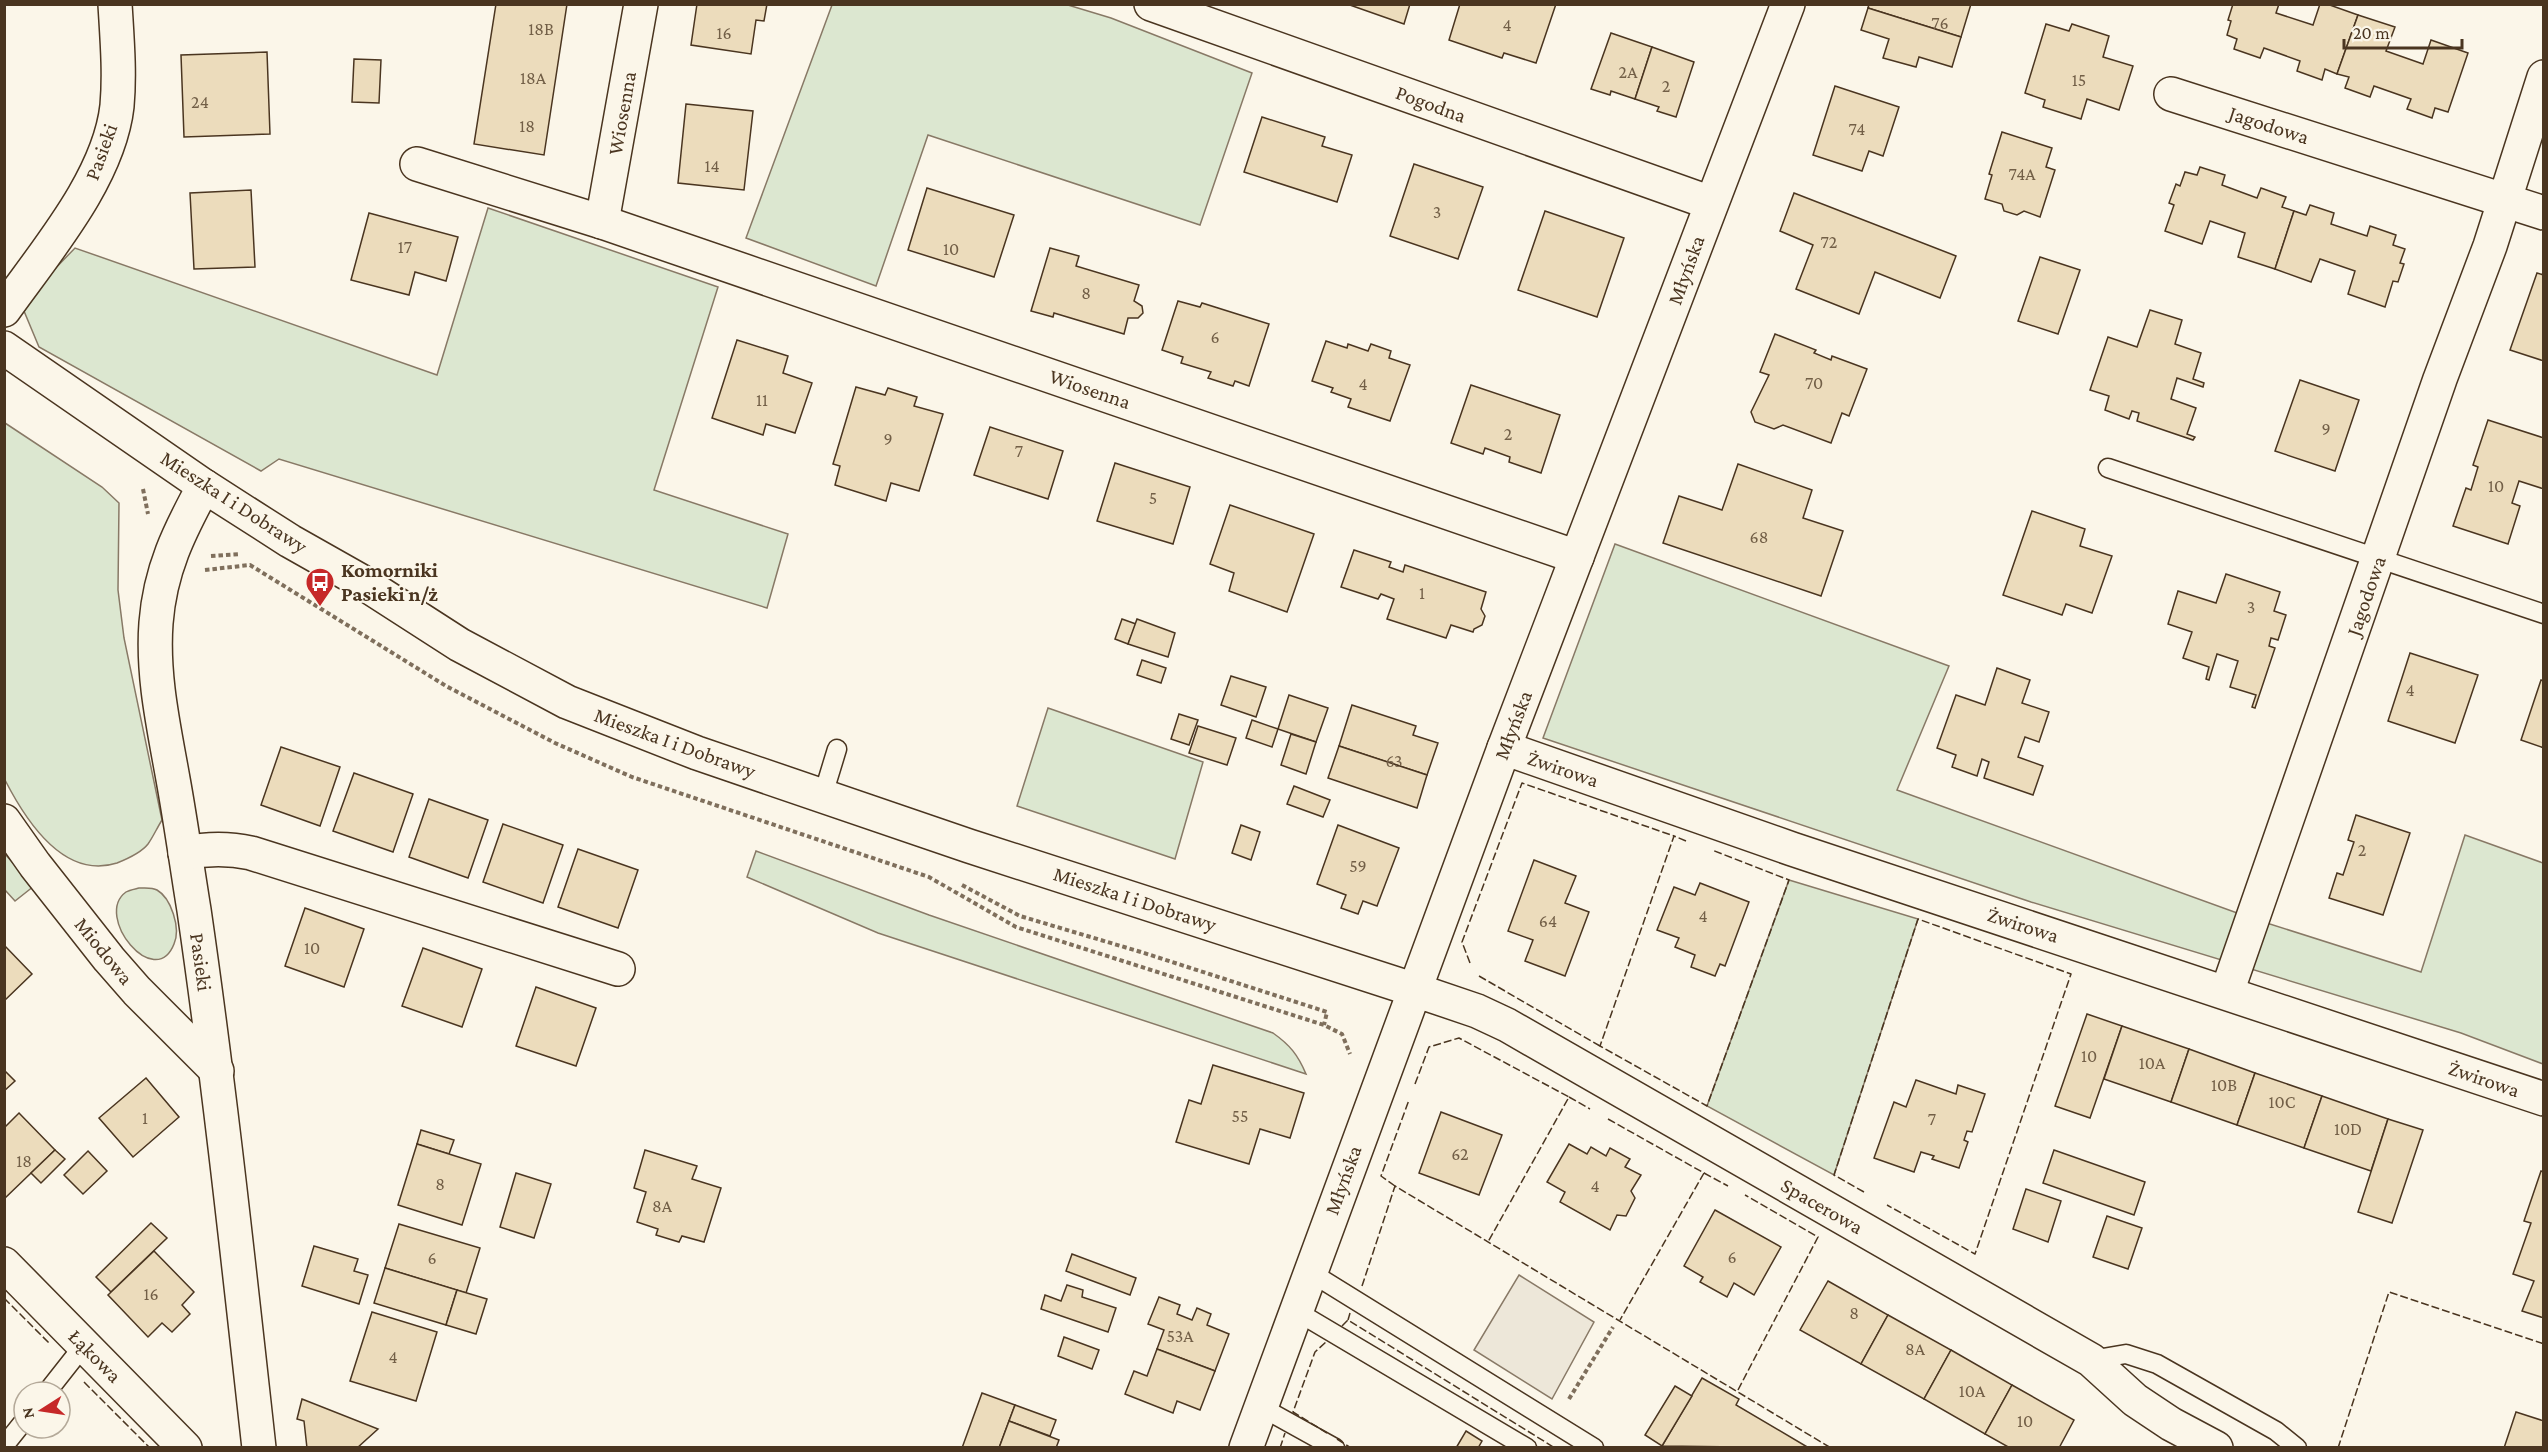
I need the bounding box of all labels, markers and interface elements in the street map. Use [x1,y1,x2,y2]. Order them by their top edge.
scale bar [2344,12,2462,50]
house number: 76 [1931,13,1949,33]
house number: 4 [1502,15,1512,35]
house number: 18B [528,19,554,39]
house number: 16 [716,23,732,43]
text: 20 m [2353,23,2390,43]
house number: 2A [1619,62,1638,82]
house number: 18A [520,68,547,88]
street label: Wiosenna [603,69,641,157]
house number: 15 [2072,70,2086,90]
house number: 2 [1662,76,1670,96]
street label: Pogodna [1393,80,1470,128]
house number: 24 [191,92,209,112]
street label: Jagodowa [2224,100,2312,149]
house number: 18 [519,116,535,136]
house number: 74 [1849,119,1865,139]
street label: Pasieki [80,120,122,184]
house number: 14 [704,156,720,176]
house number: 74A [2008,164,2036,184]
house number: 3 [1433,202,1441,222]
street label: Młyńska [1662,232,1710,308]
house number: 72 [1821,232,1837,252]
house number: 17 [398,237,412,257]
house number: 10 [943,239,959,259]
house number: 8 [1081,283,1091,303]
house number: 6 [1210,327,1220,347]
street label: Wiosenna [1046,364,1134,414]
house number: 70 [1805,373,1823,393]
house number: 4 [1358,374,1368,394]
house number: 11 [756,390,768,410]
house number: 9 [2321,419,2331,439]
house number: 2 [1504,424,1512,444]
house number: 9 [883,429,893,449]
house number: 7 [1015,441,1023,461]
street label: Mieszka I i Dobrawy [156,446,312,558]
house number: 10 [2488,476,2504,496]
house number: 5 [1149,488,1157,508]
house number: 68 [1750,527,1768,547]
street label: Jagodowa [2341,553,2391,641]
place label: Komorniki Pasieki n/ż [341,558,438,606]
bus stop icon: Komorniki Pasieki n/ż [304,566,336,608]
house number: 1 [1419,583,1425,603]
house number: 3 [2247,597,2255,617]
house number: 4 [2405,680,2415,700]
street label: Młyńska [1489,687,1537,763]
street label: Mieszka I i Dobrawy [591,703,759,783]
street label: Żwirowa [1524,746,1602,792]
house number: 63 [1385,751,1403,771]
house number: 2 [2358,840,2366,860]
house number: 59 [1349,856,1367,876]
street label: Mieszka I i Dobrawy [1051,861,1220,937]
street label: Żwirowa [1984,902,2062,948]
house number: 4 [1698,906,1708,926]
house number: 64 [1539,911,1557,931]
street label: Miodowa [70,912,139,990]
street label: Pasieki [185,931,217,993]
house number: 10 [304,938,320,958]
house number: 10 [2081,1046,2097,1066]
house number: 10A [2139,1053,2166,1073]
street label: Żwirowa [2445,1056,2523,1102]
house number: 10B [2211,1075,2237,1095]
house number: 10C [2269,1092,2296,1112]
house number: 55 [1232,1106,1248,1126]
house number: 1 [142,1108,148,1128]
house number: 7 [1928,1109,1936,1129]
house number: 10D [2334,1119,2362,1139]
street label: Młyńska [1319,1142,1367,1218]
house number: 62 [1451,1144,1469,1164]
house number: 18 [16,1151,32,1171]
street label: Spacerowa [1777,1173,1868,1239]
house number: 8 [435,1174,445,1194]
house number: 4 [1590,1176,1600,1196]
house number: 8A [652,1196,673,1216]
house number: 6 [1727,1247,1737,1267]
house number: 6 [427,1248,437,1268]
house number: 16 [143,1284,159,1304]
house number: 8 [1849,1303,1859,1323]
street label: Łąkowa [63,1324,127,1388]
house number: 53A [1167,1326,1194,1346]
house number: 8A [1905,1339,1926,1359]
house number: 4 [388,1347,398,1367]
north arrow [12,1380,72,1440]
house number: 10A [1959,1381,1986,1401]
text: N [18,1406,37,1420]
house number: 10 [2017,1411,2033,1431]

